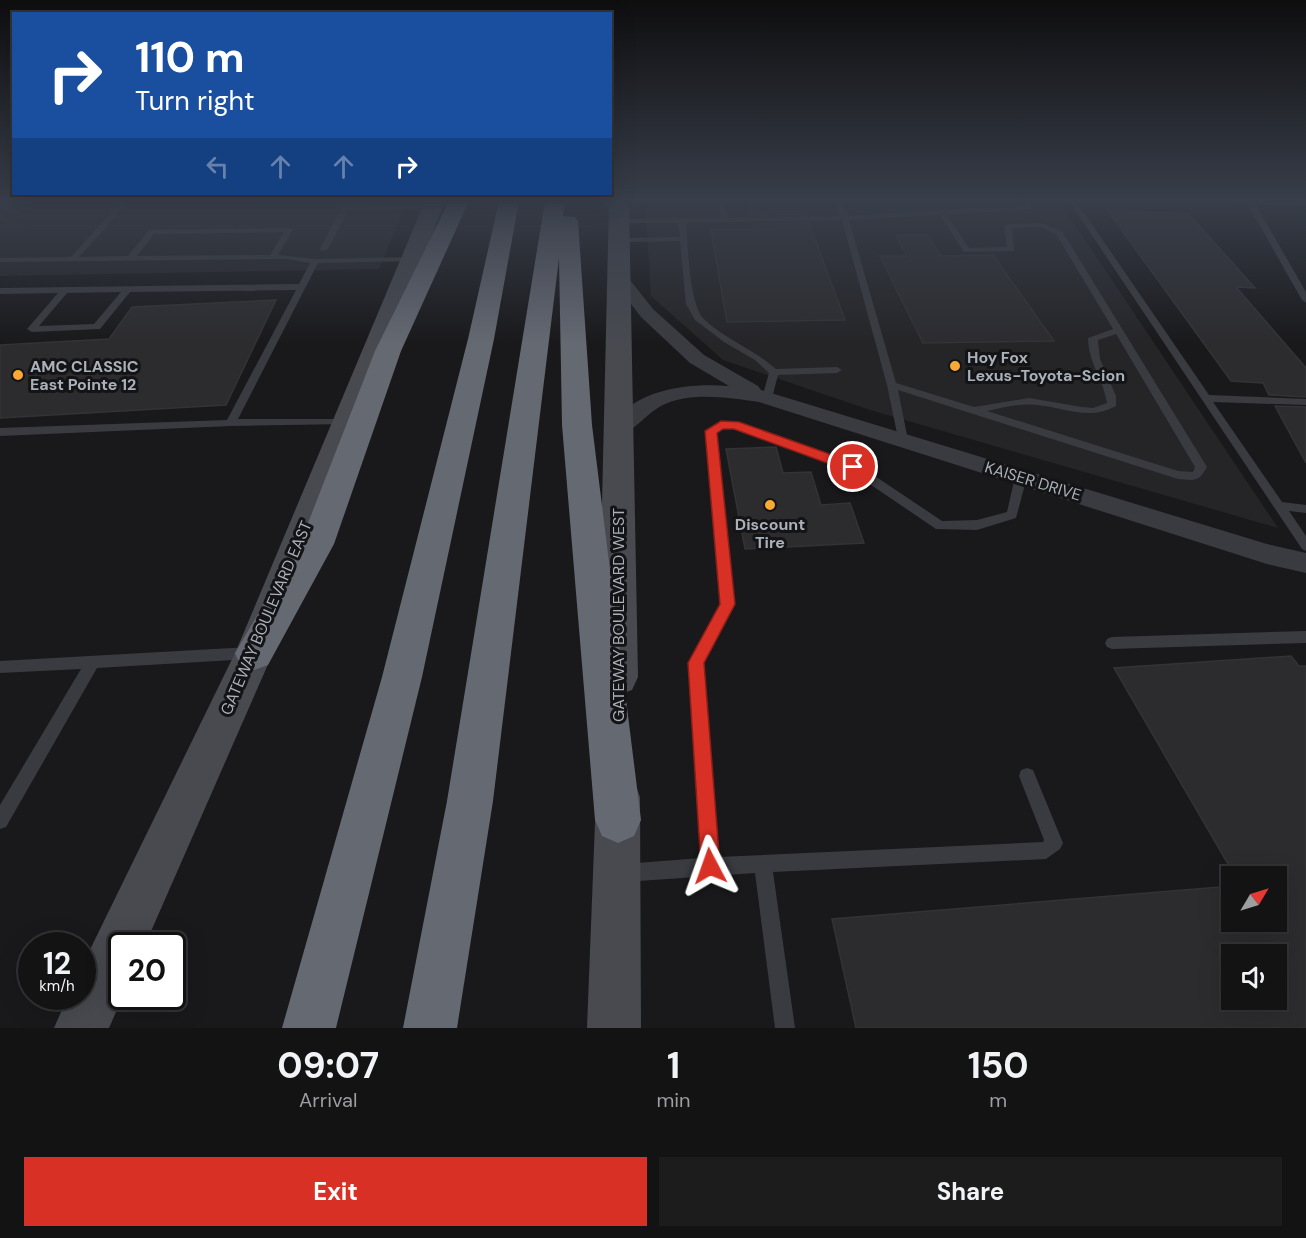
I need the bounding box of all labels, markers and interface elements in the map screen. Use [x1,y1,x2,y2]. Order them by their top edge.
text: 110 m [135,30,245,85]
icon: right [36,36,114,114]
text: Turn right [135,83,255,118]
icon: left [201,150,234,183]
icon: ahead [264,150,297,183]
icon: ahead [327,150,360,183]
icon: right [390,150,423,183]
place label: Hoy Fox Lexus-Toyota-Scion [967,347,1125,386]
place label: AMC CLASSIC East Pointe 12 [30,356,139,395]
marker: Hoy Fox Lexus-Toyota-Scion [948,359,962,373]
marker: AMC CLASSIC East Pointe 12 [11,368,25,382]
pin [827,441,878,492]
icon: arrive [836,450,869,483]
street label: KAISER DRIVE [982,456,1084,506]
marker: Discount Tire [763,498,777,512]
street label: GATEWAY BOULEVARD WEST [608,508,629,722]
place label: Discount Tire [735,514,805,553]
street label: GATEWAY BOULEVARD EAST [215,518,317,718]
position arrow [678,834,742,898]
north arrow [1221,866,1287,932]
map controls [1221,866,1287,1010]
speed limit sign: 20 [108,932,186,1010]
text: 12 [43,944,71,983]
button: sound [1221,944,1287,1010]
text: km/h [39,976,75,996]
text: 09:07 [277,1042,379,1089]
text: 1 [667,1042,680,1089]
text: 150 [968,1042,1029,1089]
text: Arrival [299,1087,357,1113]
text: min [656,1087,691,1113]
text: m [989,1087,1007,1113]
button: Exit [24,1157,647,1226]
button: Share [659,1157,1282,1226]

